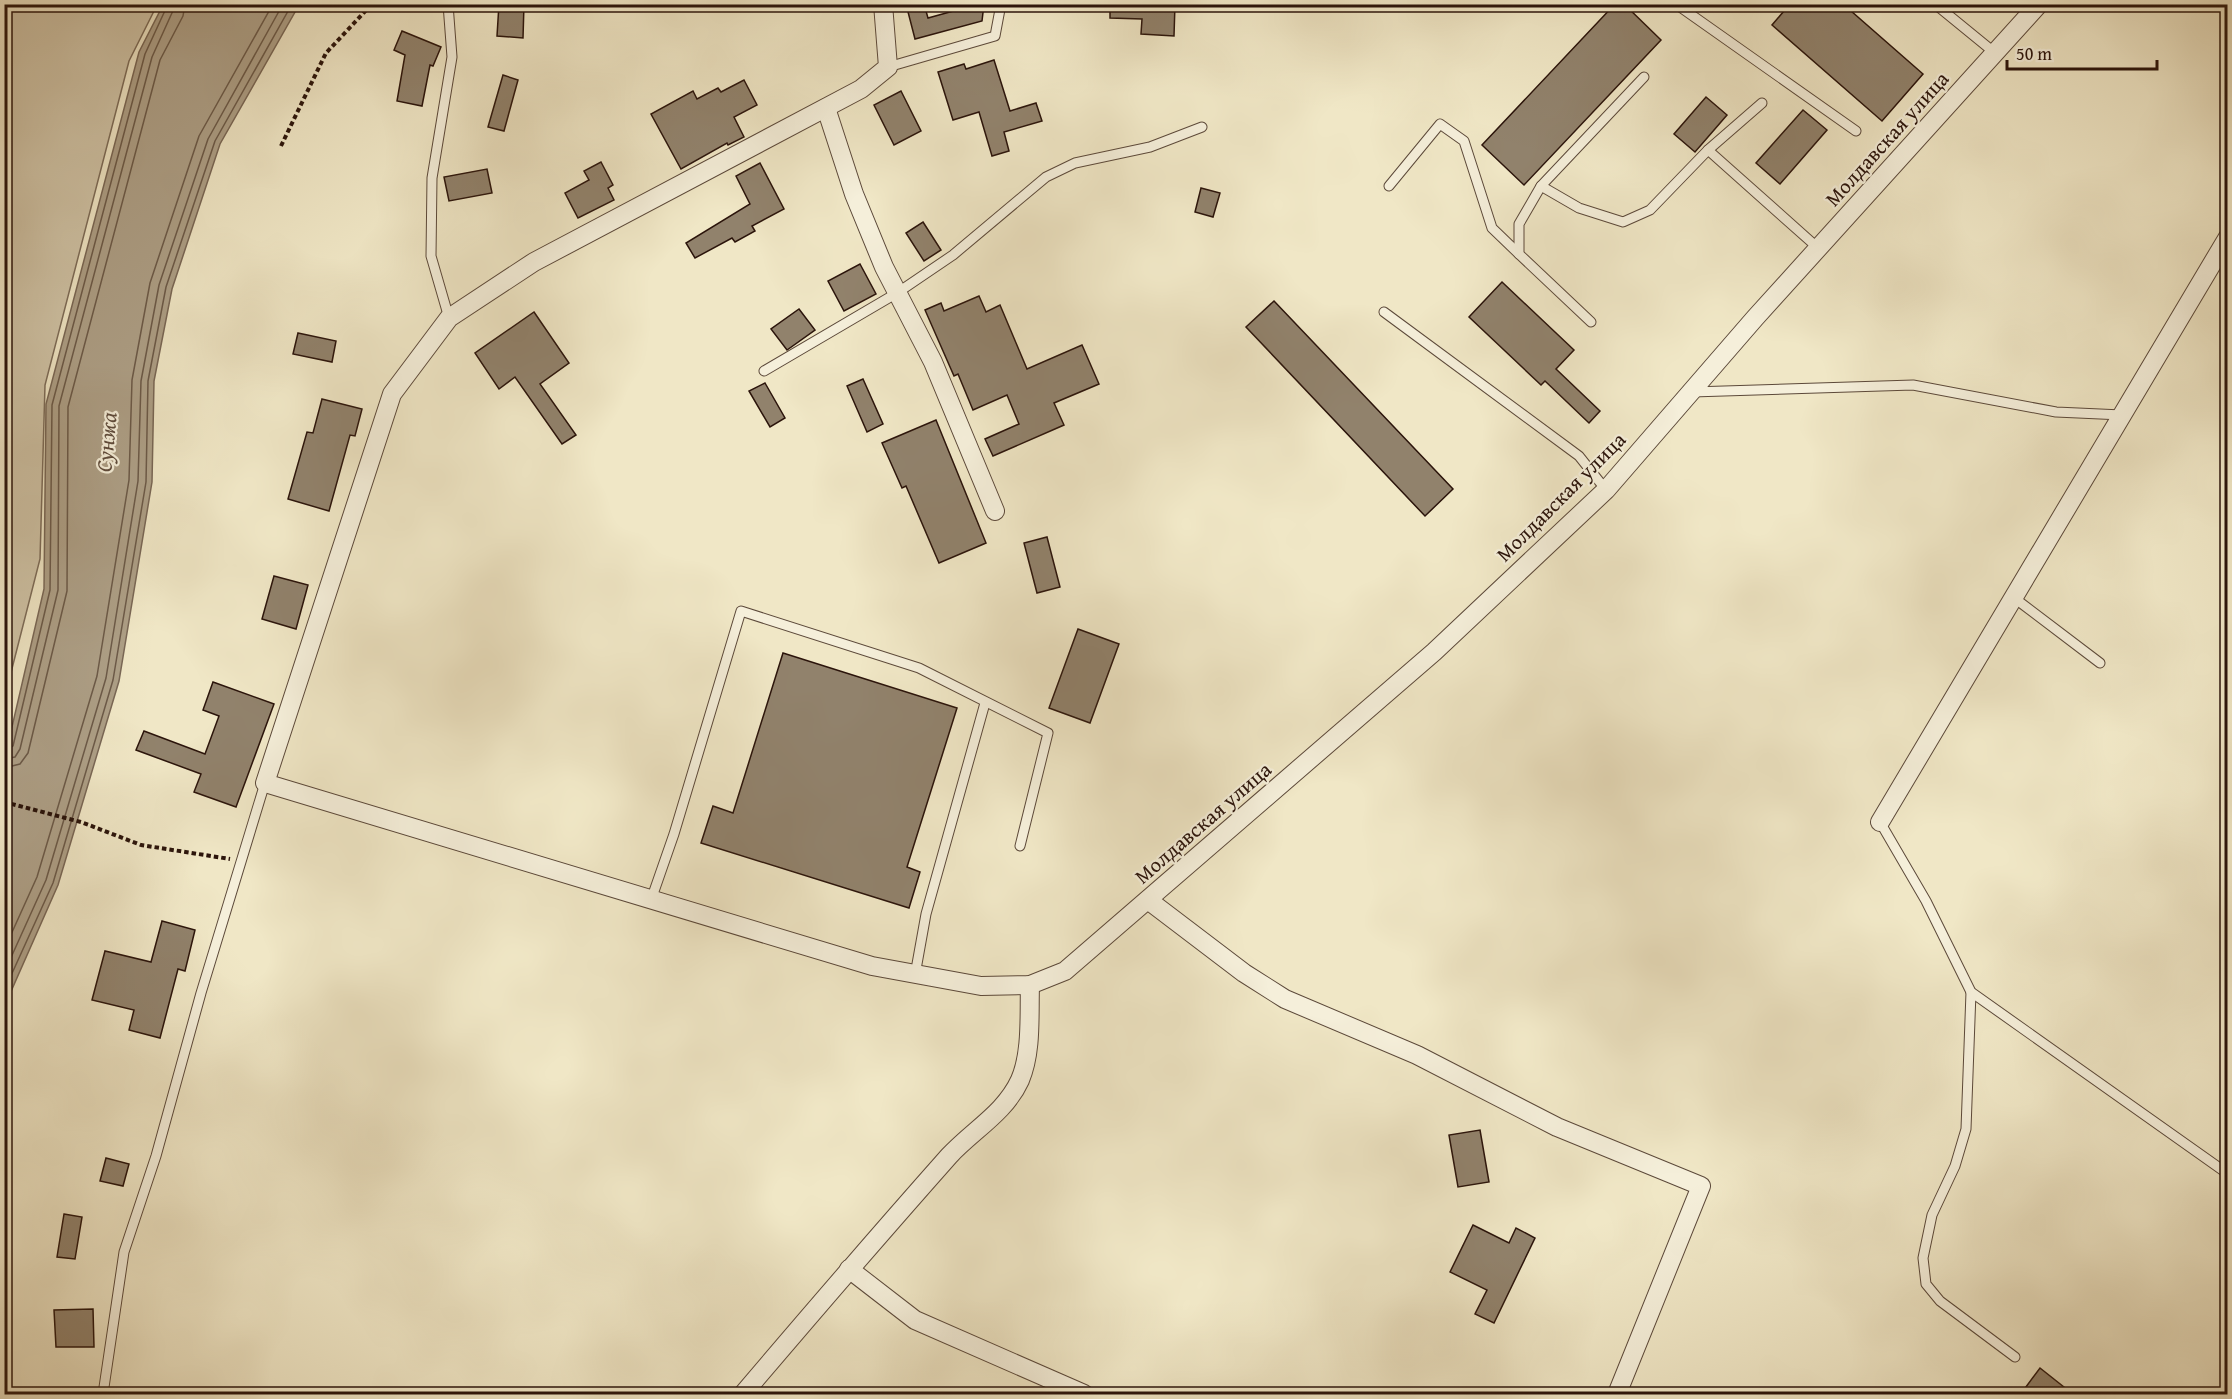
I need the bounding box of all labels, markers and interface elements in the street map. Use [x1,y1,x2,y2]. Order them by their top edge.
scale bar [2007,33,2157,71]
text: 50 m [2016,40,2052,67]
street label: Молдавская улица [1817,64,1956,213]
water label: Сунжа [87,411,125,473]
street label: Молдавская улица [1489,425,1633,569]
street label: Молдавская улица [1127,754,1278,891]

